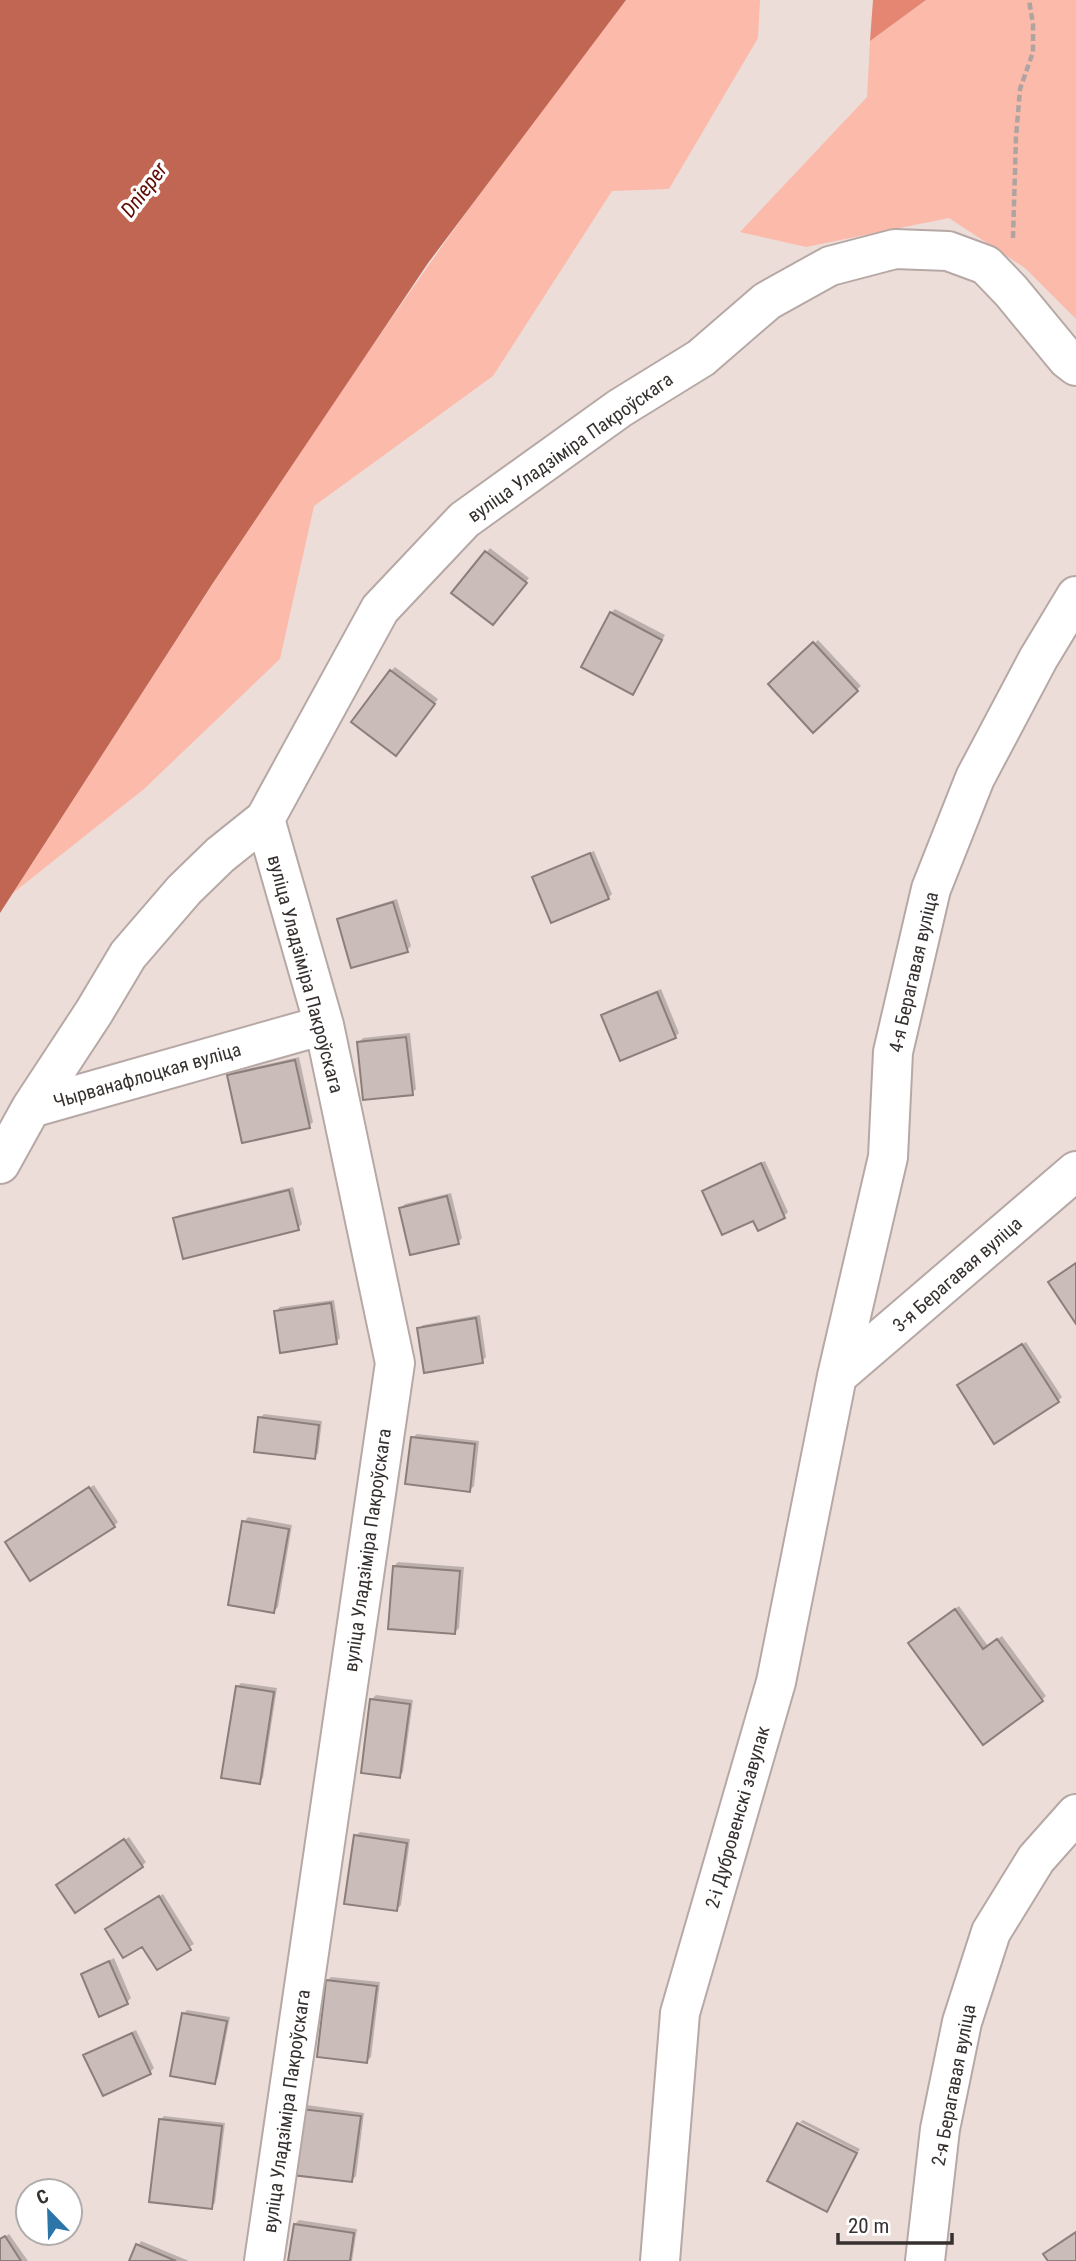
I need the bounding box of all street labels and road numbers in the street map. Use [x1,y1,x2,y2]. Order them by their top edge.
street label: вуліца Уладзіміра Пакроўскага [463,368,677,527]
street label: вуліца Уладзіміра Пакроўскага [263,853,348,1096]
street label: 4-я Берагавая вуліца [884,890,943,1055]
street label: Чырванафлоцкая вуліца [51,1038,244,1113]
street label: 3-я Берагавая вуліца [888,1212,1027,1337]
street label: вуліца Уладзіміра Пакроўскага [339,1427,396,1673]
street label: 2-і Дубровенскі завулак [700,1723,775,1911]
street label: вуліца Уладзіміра Пакроўскага [258,1988,315,2234]
street label: 2-я Берагавая вуліца [927,2002,980,2168]

